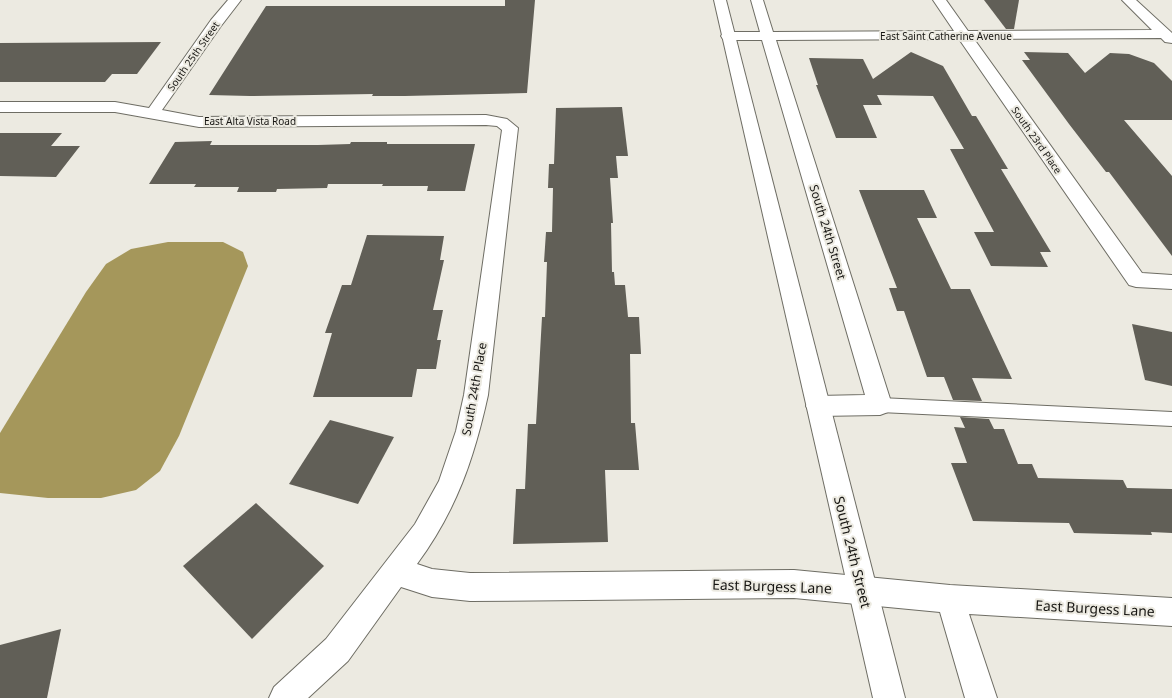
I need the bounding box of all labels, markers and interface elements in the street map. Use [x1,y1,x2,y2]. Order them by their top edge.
street label: South 25th Street [164,18,222,94]
street label: East Saint Catherine Avenue [880,29,1012,43]
street label: South 23rd Place [1009,104,1066,177]
street label: East Alta Vista Road [204,114,296,128]
street label: South 24th Street [806,183,851,282]
street label: South 24th Place [457,341,491,437]
street label: South 24th Street [830,494,876,610]
street label: East Burgess Lane [712,574,832,598]
street label: East Burgess Lane [1035,595,1155,621]

